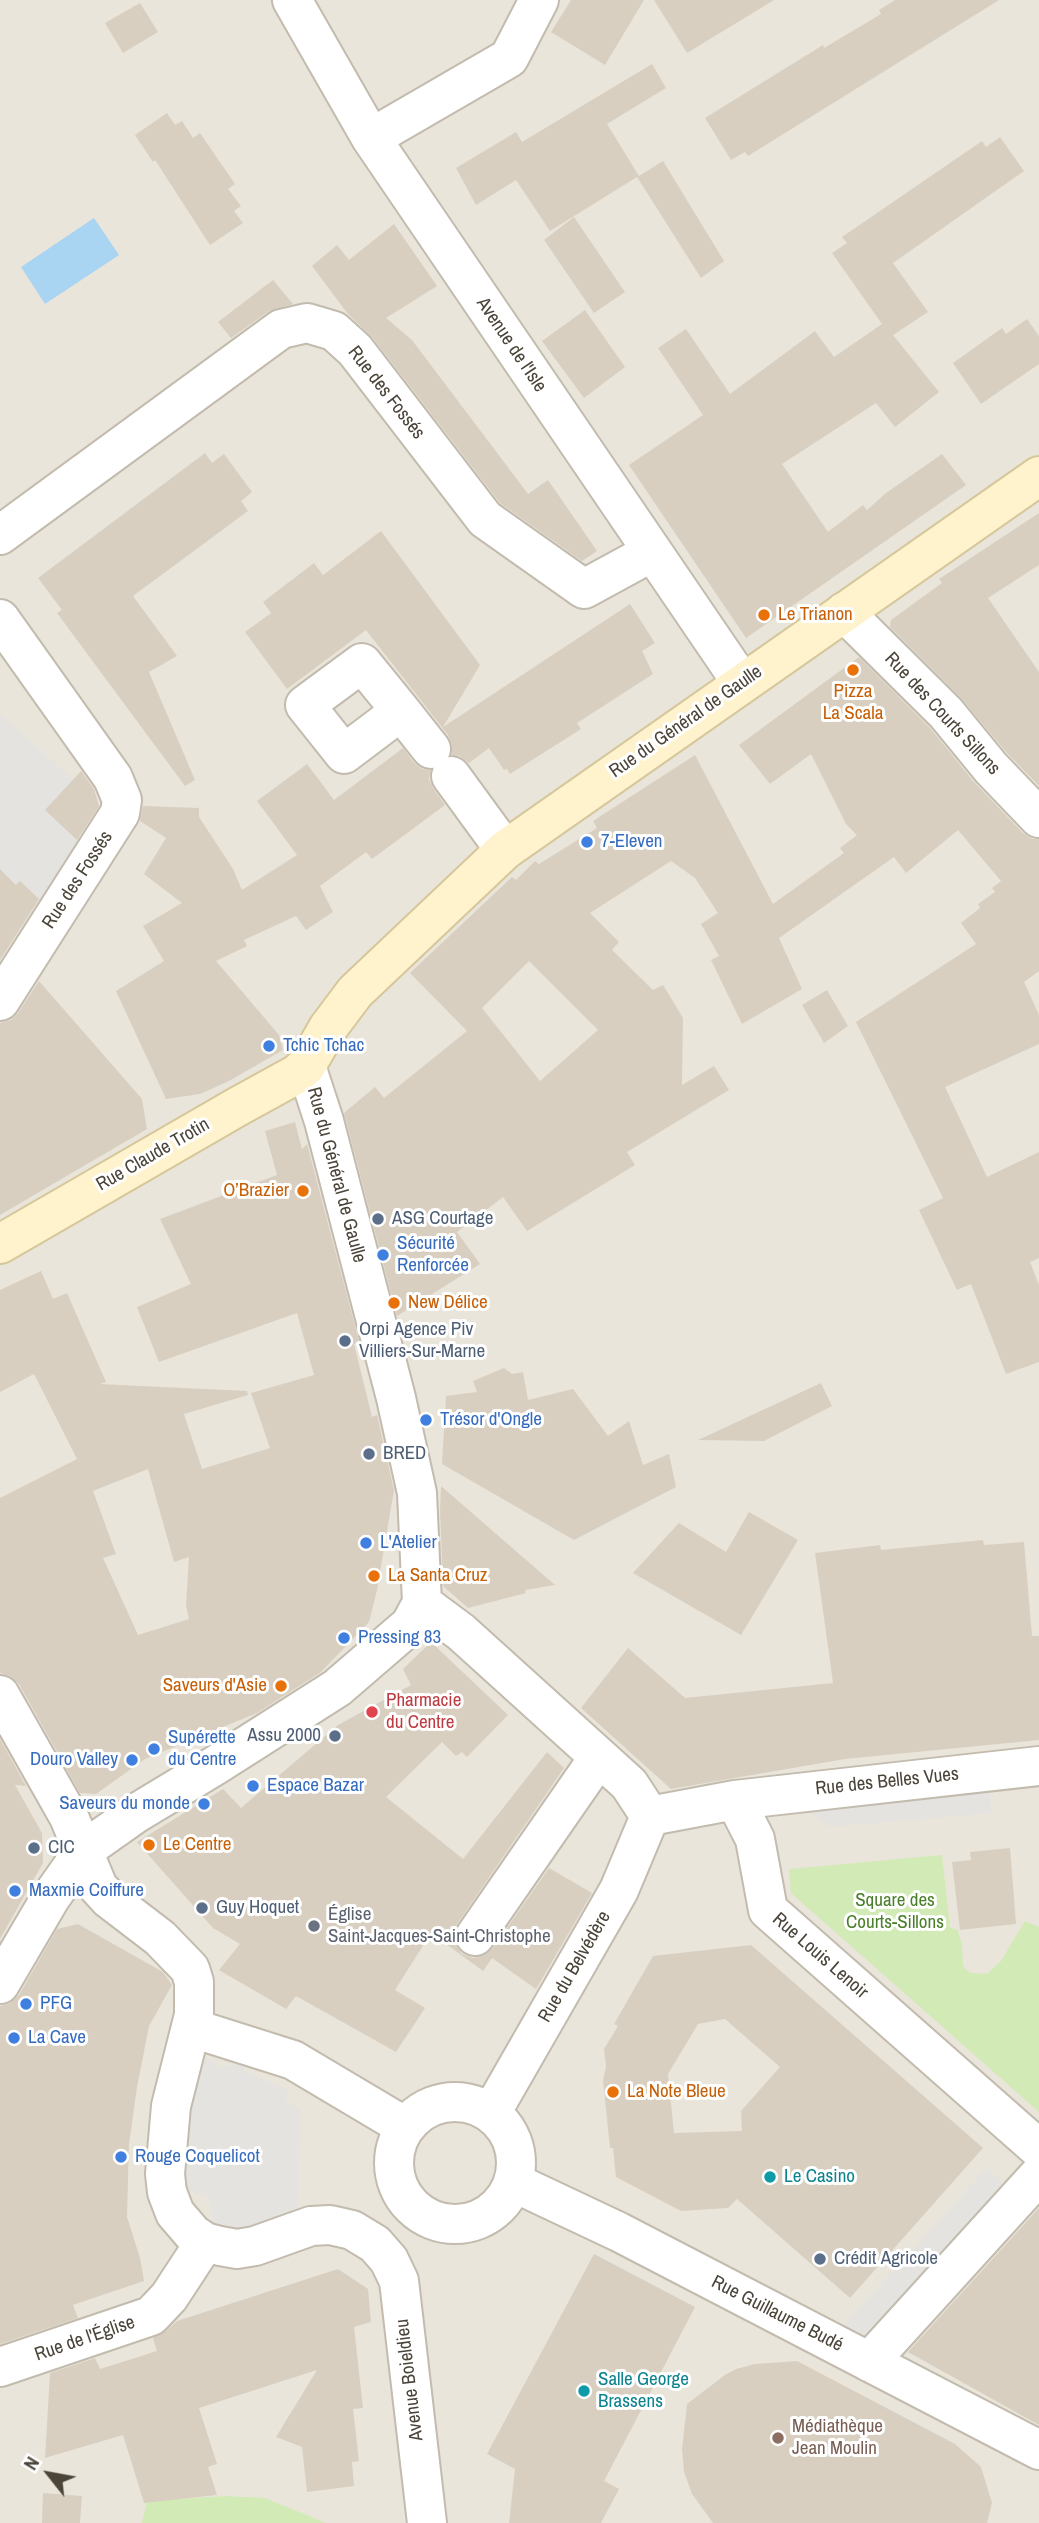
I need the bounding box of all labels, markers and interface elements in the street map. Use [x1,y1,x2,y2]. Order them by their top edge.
street label: Avenue de l'Isle [471,293,551,397]
street label: Rue des Fossés [343,342,429,444]
place label: Le Trianon [778,604,853,626]
marker: Le Trianon [756,607,772,623]
street label: Rue des Courts Sillons [879,648,1005,780]
street label: Rue du Général de Gaulle [605,661,767,783]
marker: Pizza La Scala [845,662,861,678]
place label: Pizza La Scala [823,681,883,725]
street label: Rue des Fossés [38,827,118,933]
place label: 7-Eleven [601,831,662,853]
marker: 7-Eleven [579,834,595,850]
place label: Tchic Tchac [283,1035,364,1057]
marker: Tchic Tchac [261,1038,277,1054]
street label: Rue du Général de Gaulle [302,1085,370,1265]
street label: Rue Claude Trotin [92,1113,214,1197]
place label: O’Brazier [223,1180,289,1202]
marker: O’Brazier [295,1183,311,1199]
place label: ASG Courtage [392,1208,493,1230]
marker: ASG Courtage [370,1211,386,1227]
place label: Sécurité Renforcée [397,1233,469,1277]
marker: Sécurité Renforcée [375,1247,391,1263]
place label: New Délice [408,1292,488,1314]
marker: New Délice [386,1295,402,1311]
place label: Orpi Agence Piv Villiers-Sur-Marne [359,1319,485,1363]
marker: Orpi Agence Piv Villiers-Sur-Marne [337,1333,353,1349]
place label: Trésor d'Ongle [440,1409,542,1431]
marker: Trésor d'Ongle [418,1412,434,1428]
place label: BRED [383,1443,426,1465]
marker: BRED [361,1446,377,1462]
place label: L'Atelier [380,1532,437,1554]
marker: L'Atelier [358,1535,374,1551]
place label: La Santa Cruz [388,1565,488,1587]
marker: La Santa Cruz [366,1568,382,1584]
place label: Pressing 83 [358,1627,441,1649]
marker: Pressing 83 [336,1630,352,1646]
place label: Saveurs d'Asie [163,1675,267,1697]
marker: Saveurs d'Asie [273,1678,289,1694]
place label: Pharmacie du Centre [386,1690,461,1734]
marker: Pharmacie du Centre [364,1704,380,1720]
place label: Assu 2000 [247,1725,321,1747]
place label: Supérette du Centre [168,1727,236,1771]
marker: Assu 2000 [327,1728,343,1744]
marker: Supérette du Centre [146,1741,162,1757]
place label: Douro Valley [30,1749,118,1771]
marker: Douro Valley [124,1752,140,1768]
street label: Rue des Belles Vues [814,1763,960,1801]
place label: Espace Bazar [267,1775,364,1797]
marker: Espace Bazar [245,1778,261,1794]
place label: Saveurs du monde [59,1793,190,1815]
marker: Saveurs du monde [196,1796,212,1812]
place label: Le Centre [163,1834,231,1856]
place label: CIC [48,1837,75,1859]
marker: Le Centre [141,1837,157,1853]
marker: CIC [26,1840,42,1856]
place label: Maxmie Coiffure [29,1880,144,1902]
marker: Maxmie Coiffure [7,1883,23,1899]
park label: Square des Courts-Sillons [846,1890,944,1934]
place label: Guy Hoquet [216,1897,299,1919]
marker: Guy Hoquet [194,1900,210,1916]
place label: Église Saint-Jacques-Saint-Christophe [328,1904,551,1948]
street label: Rue du Belvédère [534,1907,616,2027]
street label: Rue Louis Lenoir [767,1908,873,2004]
marker: Église Saint-Jacques-Saint-Christophe [306,1918,322,1934]
place label: PFG [40,1993,72,2015]
marker: PFG [18,1996,34,2012]
place label: La Cave [28,2027,86,2049]
marker: La Cave [6,2030,22,2046]
place label: La Note Bleue [627,2081,726,2103]
marker: La Note Bleue [605,2084,621,2100]
place label: Rouge Coquelicot [135,2146,260,2168]
marker: Rouge Coquelicot [113,2149,129,2165]
place label: Le Casino [784,2166,855,2188]
marker: Le Casino [762,2169,778,2185]
place label: Crédit Agricole [834,2248,938,2270]
marker: Crédit Agricole [812,2251,828,2267]
street label: Rue Guillaume Budé [707,2271,847,2357]
street label: Rue de l'Église [32,2311,138,2367]
street label: Avenue Boieldieu [391,2318,429,2442]
place label: Salle George Brassens [598,2369,689,2413]
marker: Salle George Brassens [576,2383,592,2399]
place label: Médiathèque Jean Moulin [792,2416,883,2460]
marker: Médiathèque Jean Moulin [770,2430,786,2446]
north arrow [14,2439,84,2509]
text: N [17,2452,45,2475]

